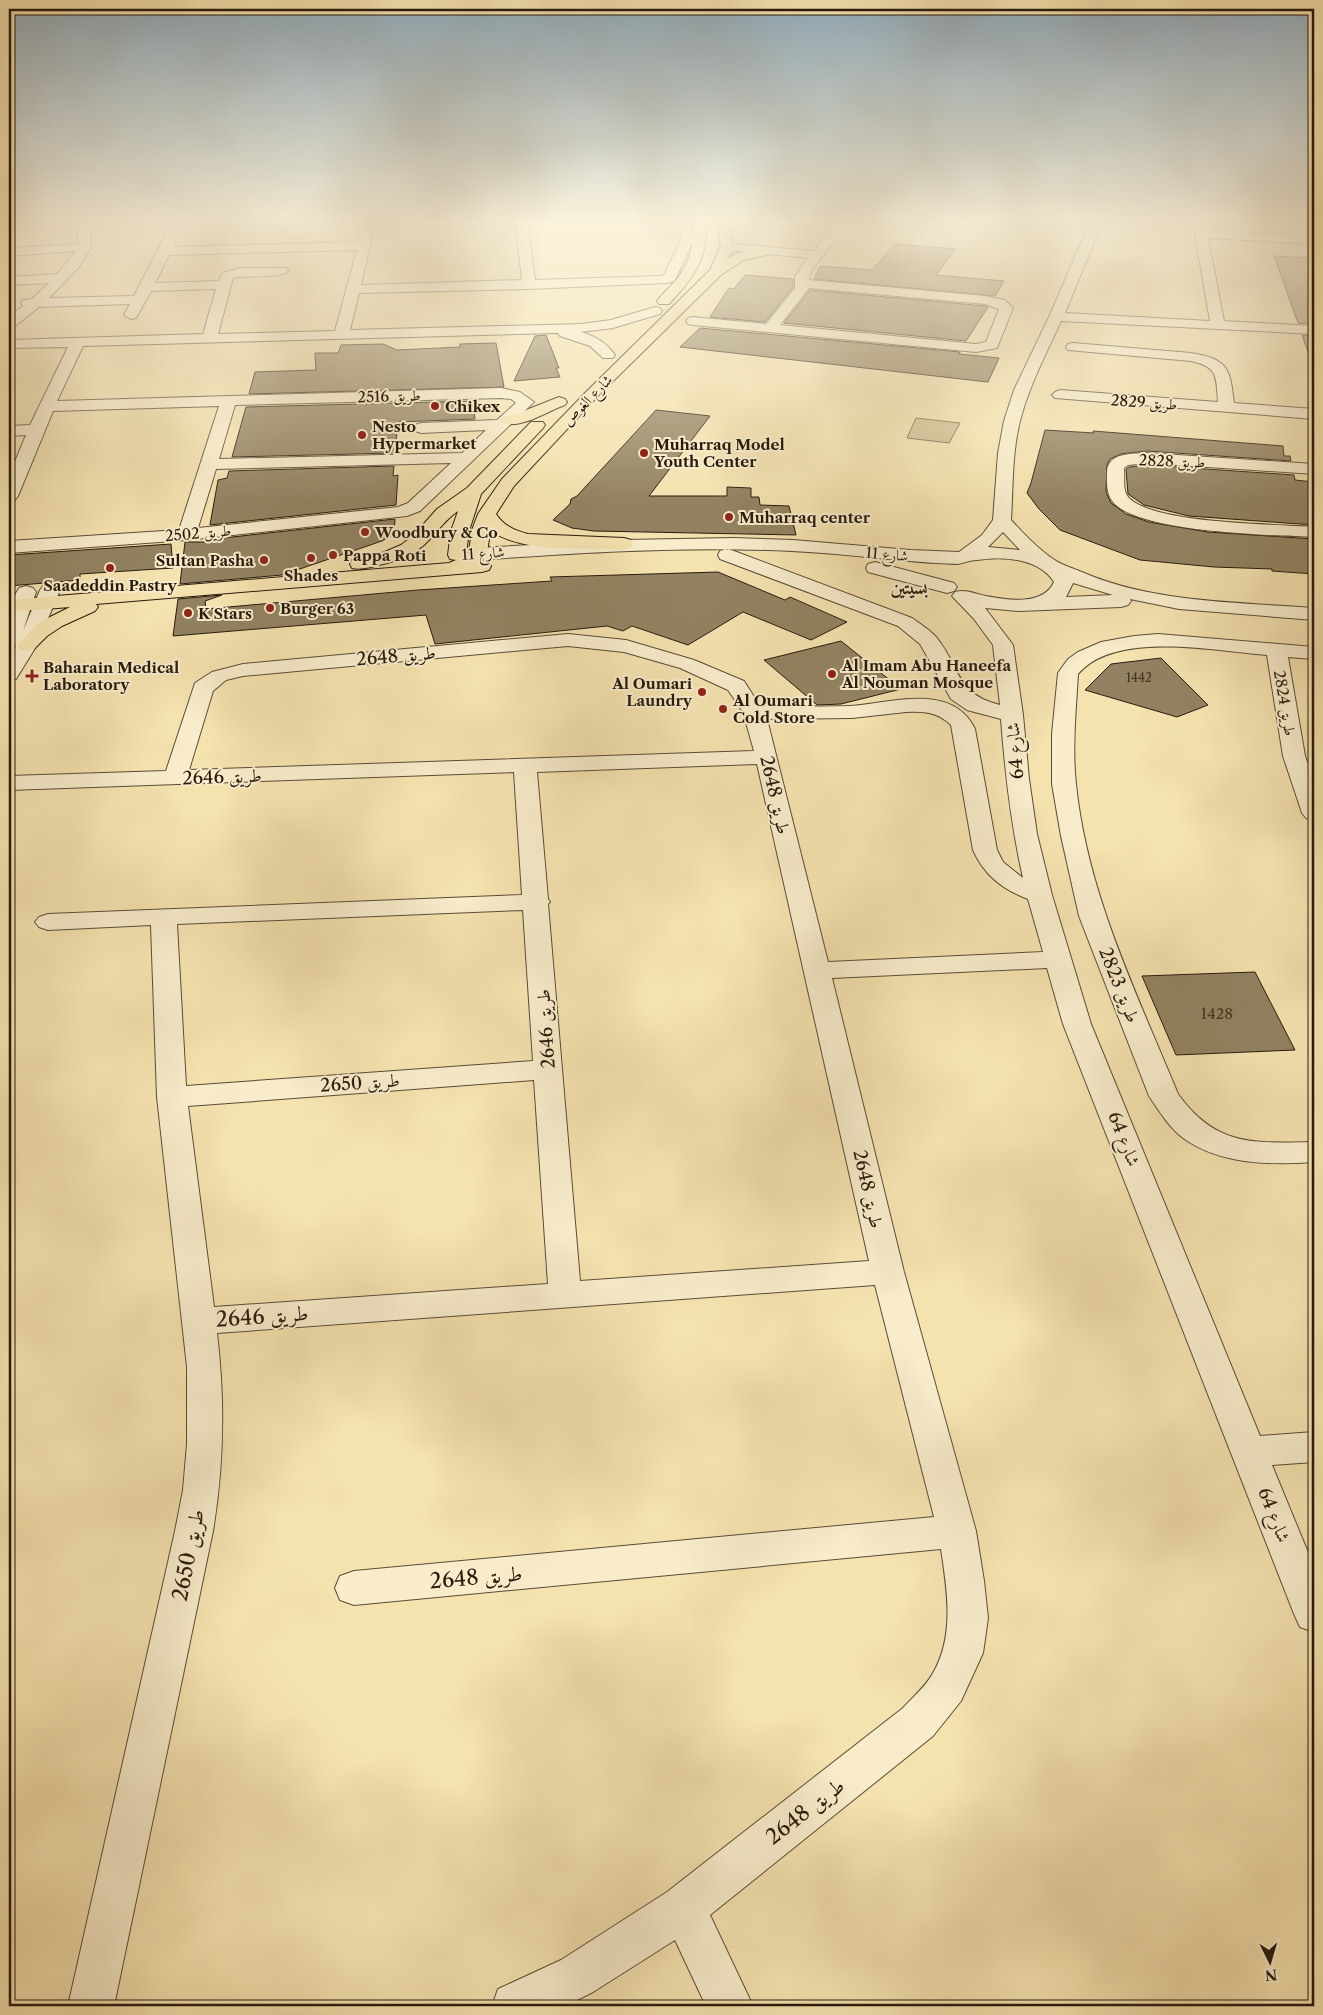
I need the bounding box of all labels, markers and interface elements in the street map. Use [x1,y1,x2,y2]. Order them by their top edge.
street label: شارع الغوص [558,370,619,433]
street label: طريق 2516 [357,385,421,408]
street label: طريق 2829 [1110,390,1178,415]
place label: Chikex [445,397,501,416]
marker: Chikex [429,400,441,412]
place label: Nesto Hypermarket [372,417,476,453]
marker: Nesto Hypermarket [356,429,368,441]
place label: Muharraq Model Youth Center [653,435,785,471]
marker: Muharraq Model Youth Center [638,447,650,459]
street label: طريق 2828 [1138,450,1206,473]
place label: Muharraq center [739,508,871,527]
marker: Muharraq center [723,511,735,523]
street label: طريق 2502 [164,521,232,546]
place label: Woodbury & Co [374,523,498,542]
marker: Woodbury & Co [359,526,371,538]
street label: شارع 11 [461,542,505,568]
street label: شارع 11 [865,543,909,569]
place label: Pappa Roti [343,546,427,565]
marker: Pappa Roti [327,549,339,561]
place label: Sultan Pasha [156,551,254,570]
marker: Shades [305,552,317,564]
marker: Sultan Pasha [258,554,270,566]
marker: Saadeddin Pastry [104,562,116,574]
place label: Shades [284,566,338,585]
place label: Saadeddin Pastry [43,576,177,595]
district label: بسيتين [890,576,928,599]
place label: Burger 63 [280,599,354,618]
marker: Burger 63 [264,602,276,614]
place label: K Stars [198,604,252,623]
marker: K Stars [182,607,194,619]
street label: طريق 2648 [355,642,437,671]
place label: Al Imam Abu Haneefa Al Nouman Mosque [841,656,1012,692]
place label: Baharain Medical Laboratory [43,658,179,694]
marker: Al Imam Abu Haneefa Al Nouman Mosque [826,668,838,680]
marker: Baharain Medical Laboratory [25,669,39,683]
street label: طريق 2824 [1269,669,1300,737]
house number: 1442 [1126,670,1152,685]
place label: Al Oumari Laundry [611,674,693,710]
marker: Al Oumari Laundry [696,686,708,698]
place label: Al Oumari Cold Store [732,691,815,727]
marker: Al Oumari Cold Store [717,703,729,715]
street label: شارع 64 [1002,721,1032,780]
street label: طريق 2648 [754,754,795,837]
street label: طريق 2646 [182,765,262,790]
street label: طريق 2823 [1093,944,1144,1026]
street label: طريق 2646 [532,988,561,1069]
house number: 1428 [1201,1004,1233,1023]
street label: طريق 2650 [319,1069,401,1098]
street label: شارع 64 [1099,1108,1145,1171]
street label: طريق 2648 [847,1148,888,1231]
street label: طريق 2646 [215,1300,309,1333]
street label: شارع 64 [1249,1484,1295,1547]
street label: طريق 2650 [167,1507,210,1603]
street label: طريق 2648 [429,1560,523,1595]
street label: طريق 2648 [761,1773,850,1850]
north arrow [1246,1938,1296,1988]
text: N [1264,1965,1278,1984]

